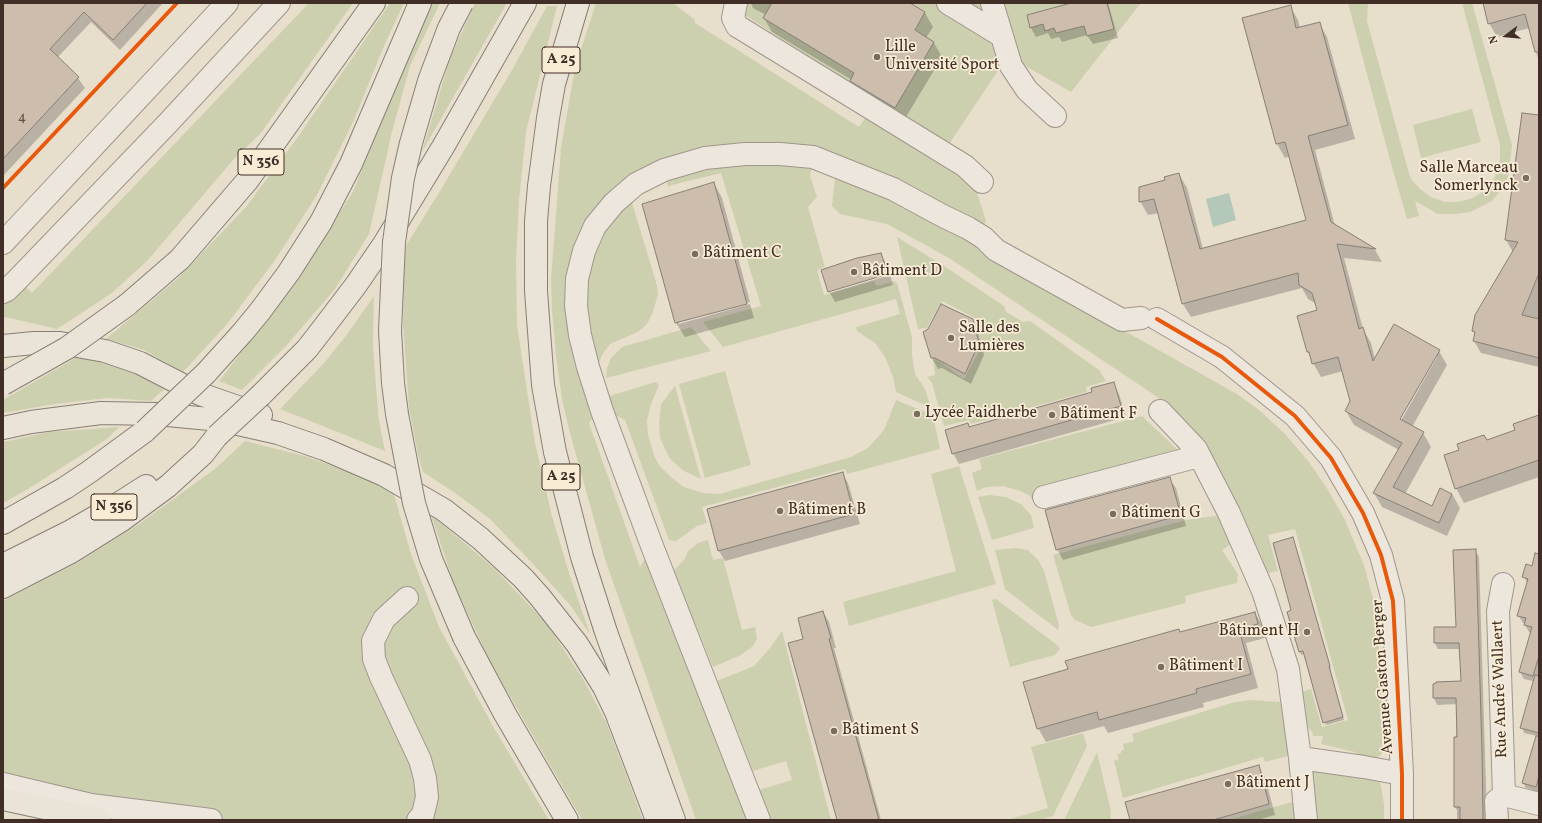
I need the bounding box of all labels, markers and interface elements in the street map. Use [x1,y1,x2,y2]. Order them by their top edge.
north arrow [1486,16,1526,56]
text: N [1486,34,1502,45]
place label: Lille Université Sport [885,38,999,76]
road number: A 25 [542,47,580,73]
marker: Lille Université Sport [872,52,882,62]
house number: 4 [18,110,26,126]
road number: N 356 [238,149,284,175]
place label: Salle Marceau Somerlynck [1420,159,1518,197]
marker: Salle Marceau Somerlynck [1521,173,1531,183]
place label: Bâtiment C [703,244,782,264]
marker: Bâtiment C [690,249,700,259]
place label: Bâtiment D [862,262,942,282]
marker: Bâtiment D [849,267,859,277]
place label: Salle des Lumières [959,319,1025,357]
marker: Salle des Lumières [946,333,956,343]
place label: Lycée Faidherbe [925,404,1037,424]
place label: Bâtiment F [1060,405,1137,425]
marker: Lycée Faidherbe [912,409,922,419]
marker: Bâtiment F [1047,410,1057,420]
road number: A 25 [542,464,580,490]
road number: N 356 [91,494,137,520]
place label: Bâtiment B [788,501,866,521]
place label: Bâtiment G [1121,504,1201,524]
marker: Bâtiment B [775,506,785,516]
marker: Bâtiment G [1108,509,1118,519]
street label: Avenue Gaston Berger [1369,599,1399,755]
street label: Rue André Wallaert [1489,619,1513,759]
place label: Bâtiment H [1219,622,1299,642]
marker: Bâtiment H [1302,627,1312,637]
place label: Bâtiment I [1169,657,1243,677]
marker: Bâtiment I [1156,662,1166,672]
place label: Bâtiment S [842,721,919,741]
marker: Bâtiment S [829,726,839,736]
place label: Bâtiment J [1236,774,1310,794]
marker: Bâtiment J [1223,779,1233,789]

